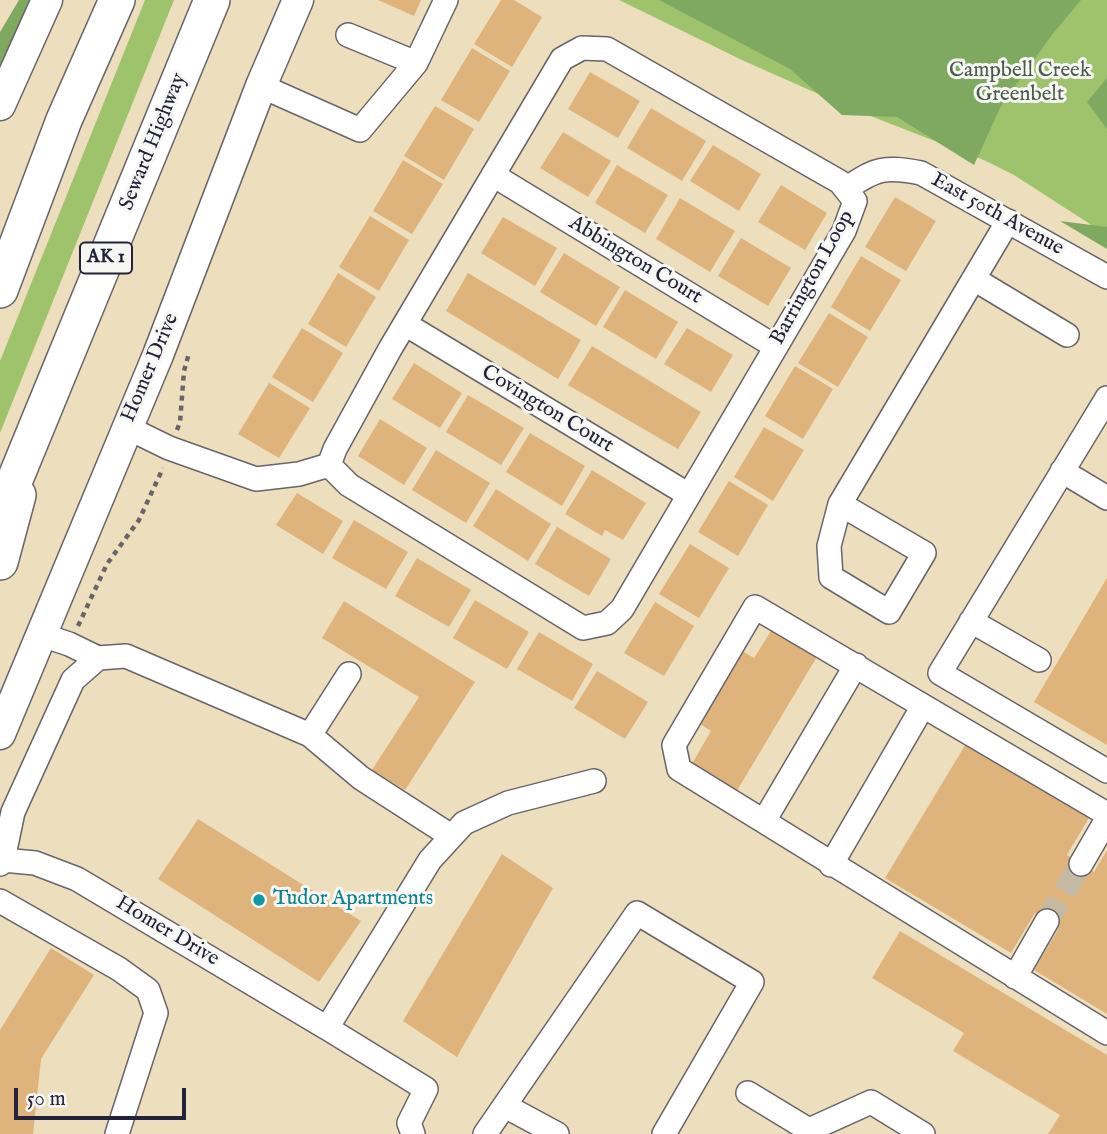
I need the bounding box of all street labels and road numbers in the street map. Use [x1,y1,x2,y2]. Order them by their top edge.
street label: Seward Highway [115,70,193,214]
street label: East 50th Avenue [926,168,1068,262]
street label: Barrington Loop [766,206,860,350]
street label: Abbington Court [564,211,706,311]
road number: AK 1 [80,242,132,274]
street label: Homer Drive [117,310,185,426]
street label: Covington Court [476,361,618,459]
street label: Homer Drive [111,891,223,973]

